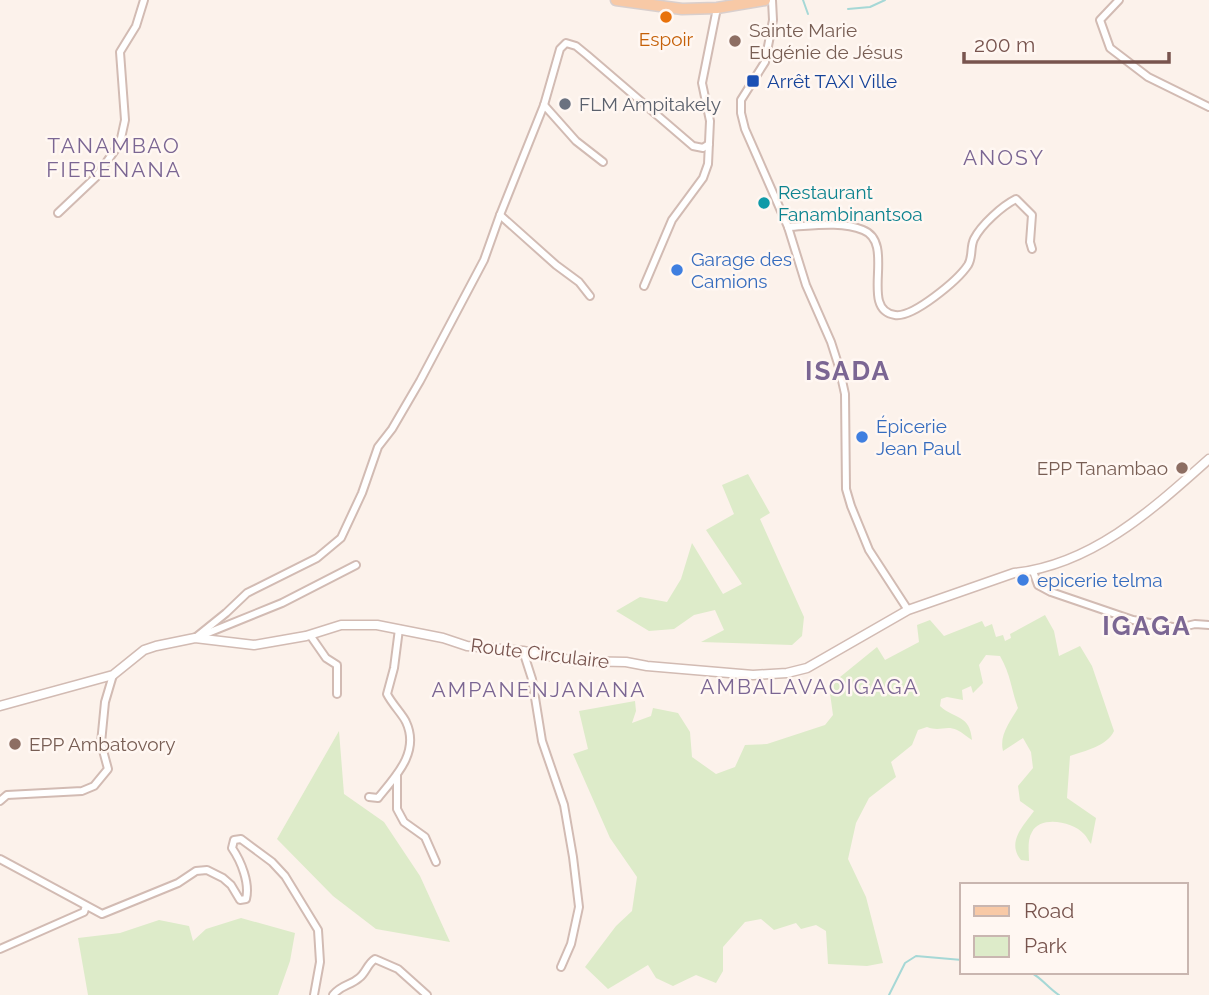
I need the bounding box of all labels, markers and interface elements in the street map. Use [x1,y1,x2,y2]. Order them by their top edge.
marker: Espoir [658,9,674,25]
place label: Sainte Marie Eugénie de Jésus [749,19,903,63]
scale bar [964,21,1169,65]
place label: Espoir [639,28,694,50]
text: 200 m [974,32,1035,57]
marker: Sainte Marie Eugénie de Jésus [727,33,743,49]
place label: Arrêt TAXI Ville [767,70,897,92]
marker: Arrêt TAXI Ville [745,73,761,89]
place label: FLM Ampitakely [579,93,721,115]
marker: FLM Ampitakely [557,96,573,112]
district label: TANAMBAO FIERENANA [46,133,182,182]
district label: ANOSY [963,145,1045,170]
place label: Restaurant Fanambinantsoa [778,181,923,225]
marker: Restaurant Fanambinantsoa [756,195,772,211]
place label: Garage des Camions [691,248,792,292]
marker: Garage des Camions [669,262,685,278]
district label: ISADA [805,356,891,386]
place label: Épicerie Jean Paul [876,415,962,459]
marker: Épicerie Jean Paul [854,429,870,445]
place label: EPP Tanambao [1037,457,1168,479]
marker: EPP Tanambao [1174,460,1190,476]
place label: epicerie telma [1037,569,1163,591]
marker: epicerie telma [1015,572,1031,588]
district label: IGAGA [1102,611,1192,641]
street label: Route Circulaire [470,634,610,672]
district label: AMBALAVAOIGAGA [700,674,920,699]
district label: AMPANENJANANA [432,677,646,702]
place label: EPP Ambatovory [29,733,175,755]
marker: EPP Ambatovory [7,736,23,752]
legend [960,883,1188,974]
text: Road [1024,898,1074,923]
text: Park [1024,933,1067,958]

